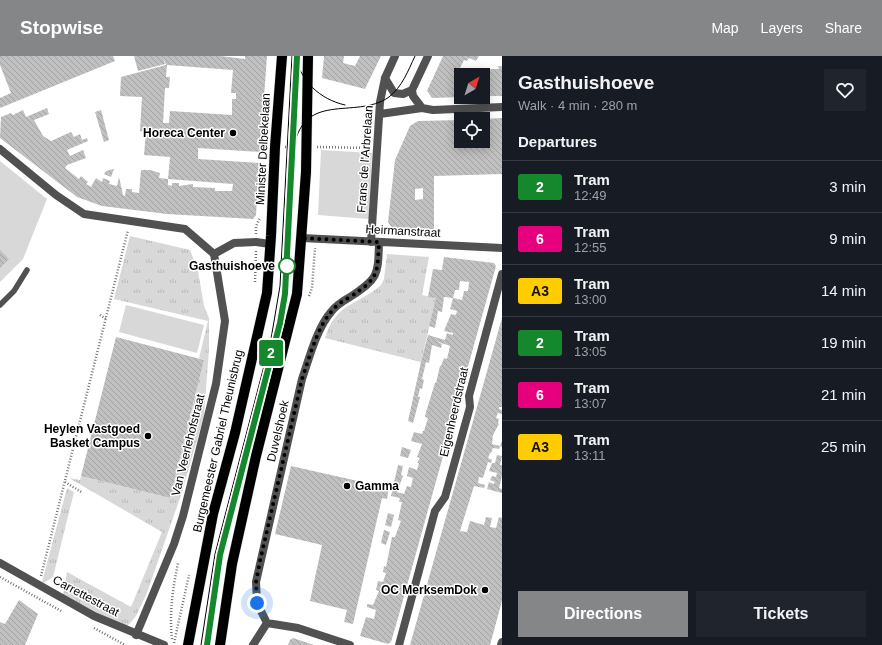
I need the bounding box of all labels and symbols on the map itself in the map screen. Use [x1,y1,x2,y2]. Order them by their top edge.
north arrow [454,68,490,104]
street label: Minister Delbekelaan [253,93,273,205]
street label: Frans de l'Arbrelaan [354,105,376,213]
place label: Horeca Center [143,126,225,140]
marker: Horeca Center [228,128,238,138]
street label: Heirmanstraat [365,222,442,240]
marker: Gasthuishoeve [278,257,296,275]
place label: Gasthuishoeve [189,259,275,273]
line badge: 2 [258,340,284,366]
street label: Burgemeester Gabriel Theunisbrug [190,348,246,534]
street label: Eigenheerdstraat [437,365,471,458]
street label: Van Veerlehofstraat [169,392,208,497]
street label: Duvelshoek [264,398,292,463]
place label: Heylen Vastgoed Basket Campus [44,422,140,450]
marker: Heylen Vastgoed Basket Campus [143,431,153,441]
place label: Gamma [355,479,399,493]
marker: Gamma [342,481,352,491]
street label: Carrettestraat [50,573,122,620]
place label: OC MerksemDok [381,583,477,597]
marker: OC MerksemDok [480,585,490,595]
your location [247,593,267,613]

